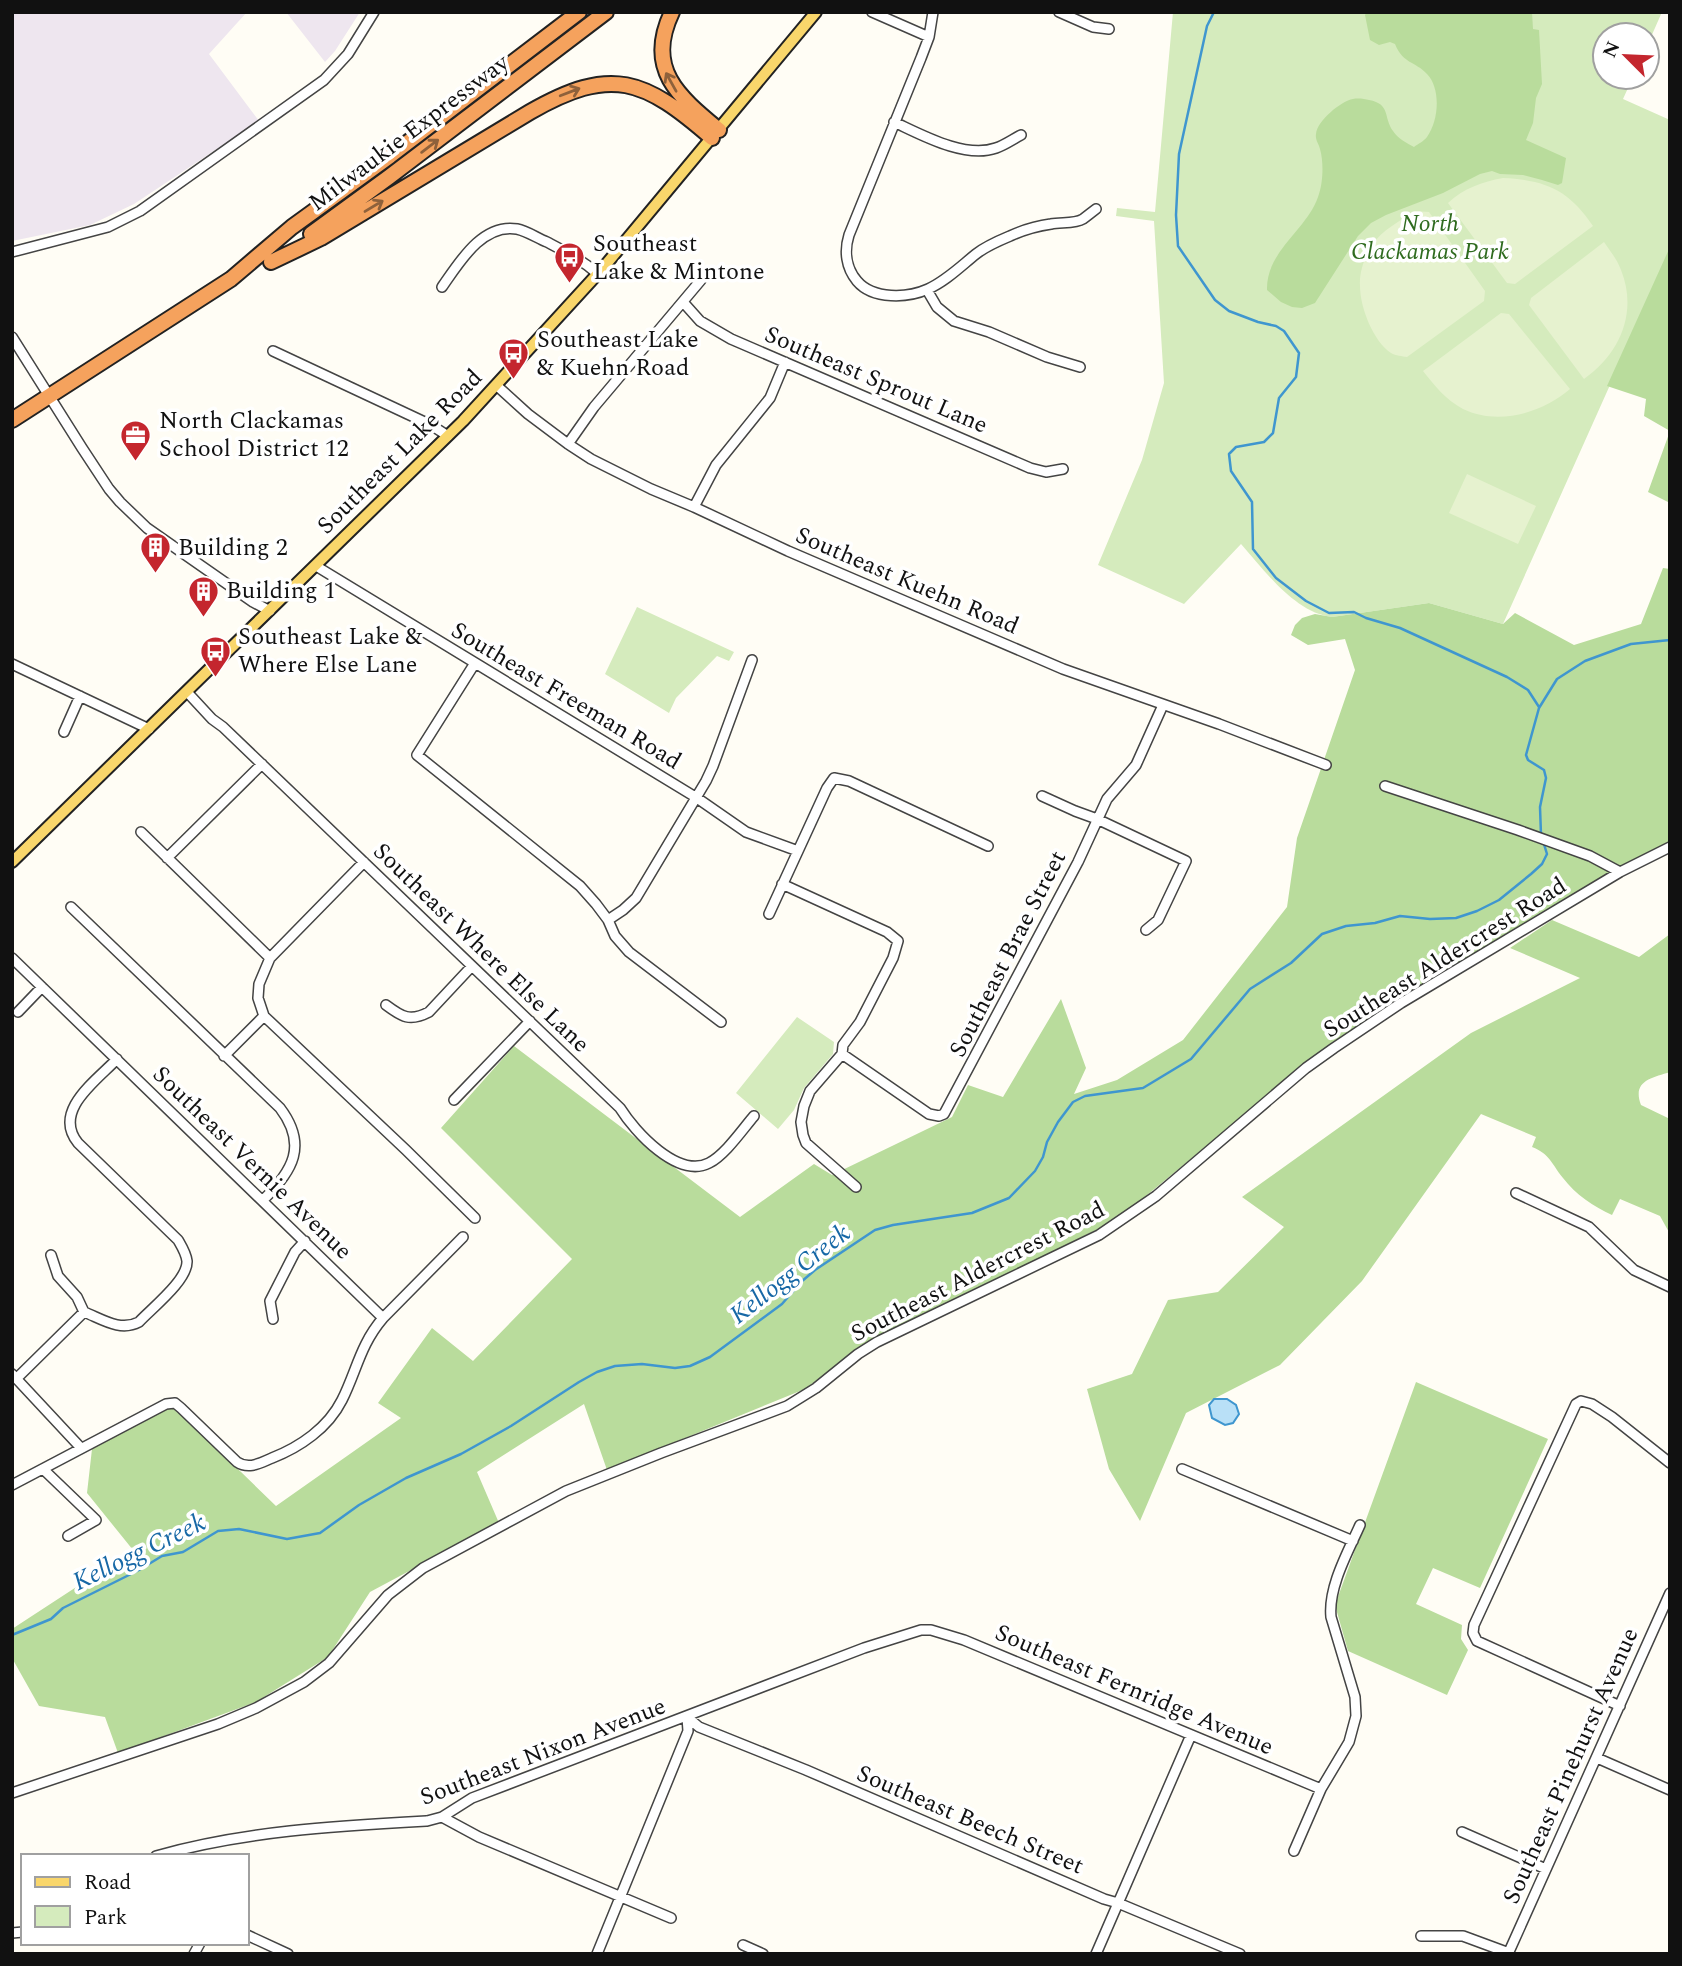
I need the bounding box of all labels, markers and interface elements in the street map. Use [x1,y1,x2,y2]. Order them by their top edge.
north arrow [1591,21,1661,91]
text: N [1595,37,1628,63]
street label: Milwaukie Expressway [301,45,518,220]
one-way arrow [664,73,678,93]
one-way arrow [559,85,581,97]
one-way arrow [420,139,439,154]
one-way arrow [363,199,383,213]
park label: North Clackamas Park [1351,206,1509,270]
place label: Southeast Lake & Mintone [593,226,765,290]
bus stop icon: Southeast Lake & Mintone [553,241,587,285]
street label: Southeast Sprout Lane [759,317,993,443]
place label: Southeast Lake & Kuehn Road [537,322,699,386]
bus stop icon: Southeast Lake & Kuehn Road [497,337,531,381]
street label: Southeast Lake Road [309,361,491,543]
place label: North Clackamas School District 12 [159,403,349,467]
office icon: North Clackamas School District 12 [119,418,153,462]
street label: Southeast Kuehn Road [790,518,1024,644]
place label: Building 2 [178,530,288,566]
building icon: Building 2 [138,531,172,575]
place label: Building 1 [226,573,336,609]
building icon: Building 1 [186,574,220,618]
street label: Southeast Freeman Road [444,613,688,779]
place label: Southeast Lake & Where Else Lane [238,619,423,683]
bus stop icon: Southeast Lake & Where Else Lane [198,634,232,678]
street label: Southeast Where Else Lane [364,834,598,1062]
street label: Southeast Brae Street [940,844,1076,1064]
street label: Southeast Aldercrest Road [1316,868,1574,1048]
street label: Southeast Vernie Avenue [144,1058,360,1268]
street label: Southeast Aldercrest Road [845,1192,1111,1352]
water label: Kellogg Creek [721,1214,859,1334]
water label: Kellogg Creek [65,1502,213,1602]
street label: Southeast Fernridge Avenue [989,1615,1279,1765]
street label: Southeast Pinehurst Avenue [1494,1622,1648,1910]
street label: Southeast Nixon Avenue [415,1688,671,1816]
street label: Southeast Beech Street [851,1756,1089,1884]
legend [21,1854,248,1945]
text: Road [84,1867,131,1899]
text: Park [84,1902,128,1934]

